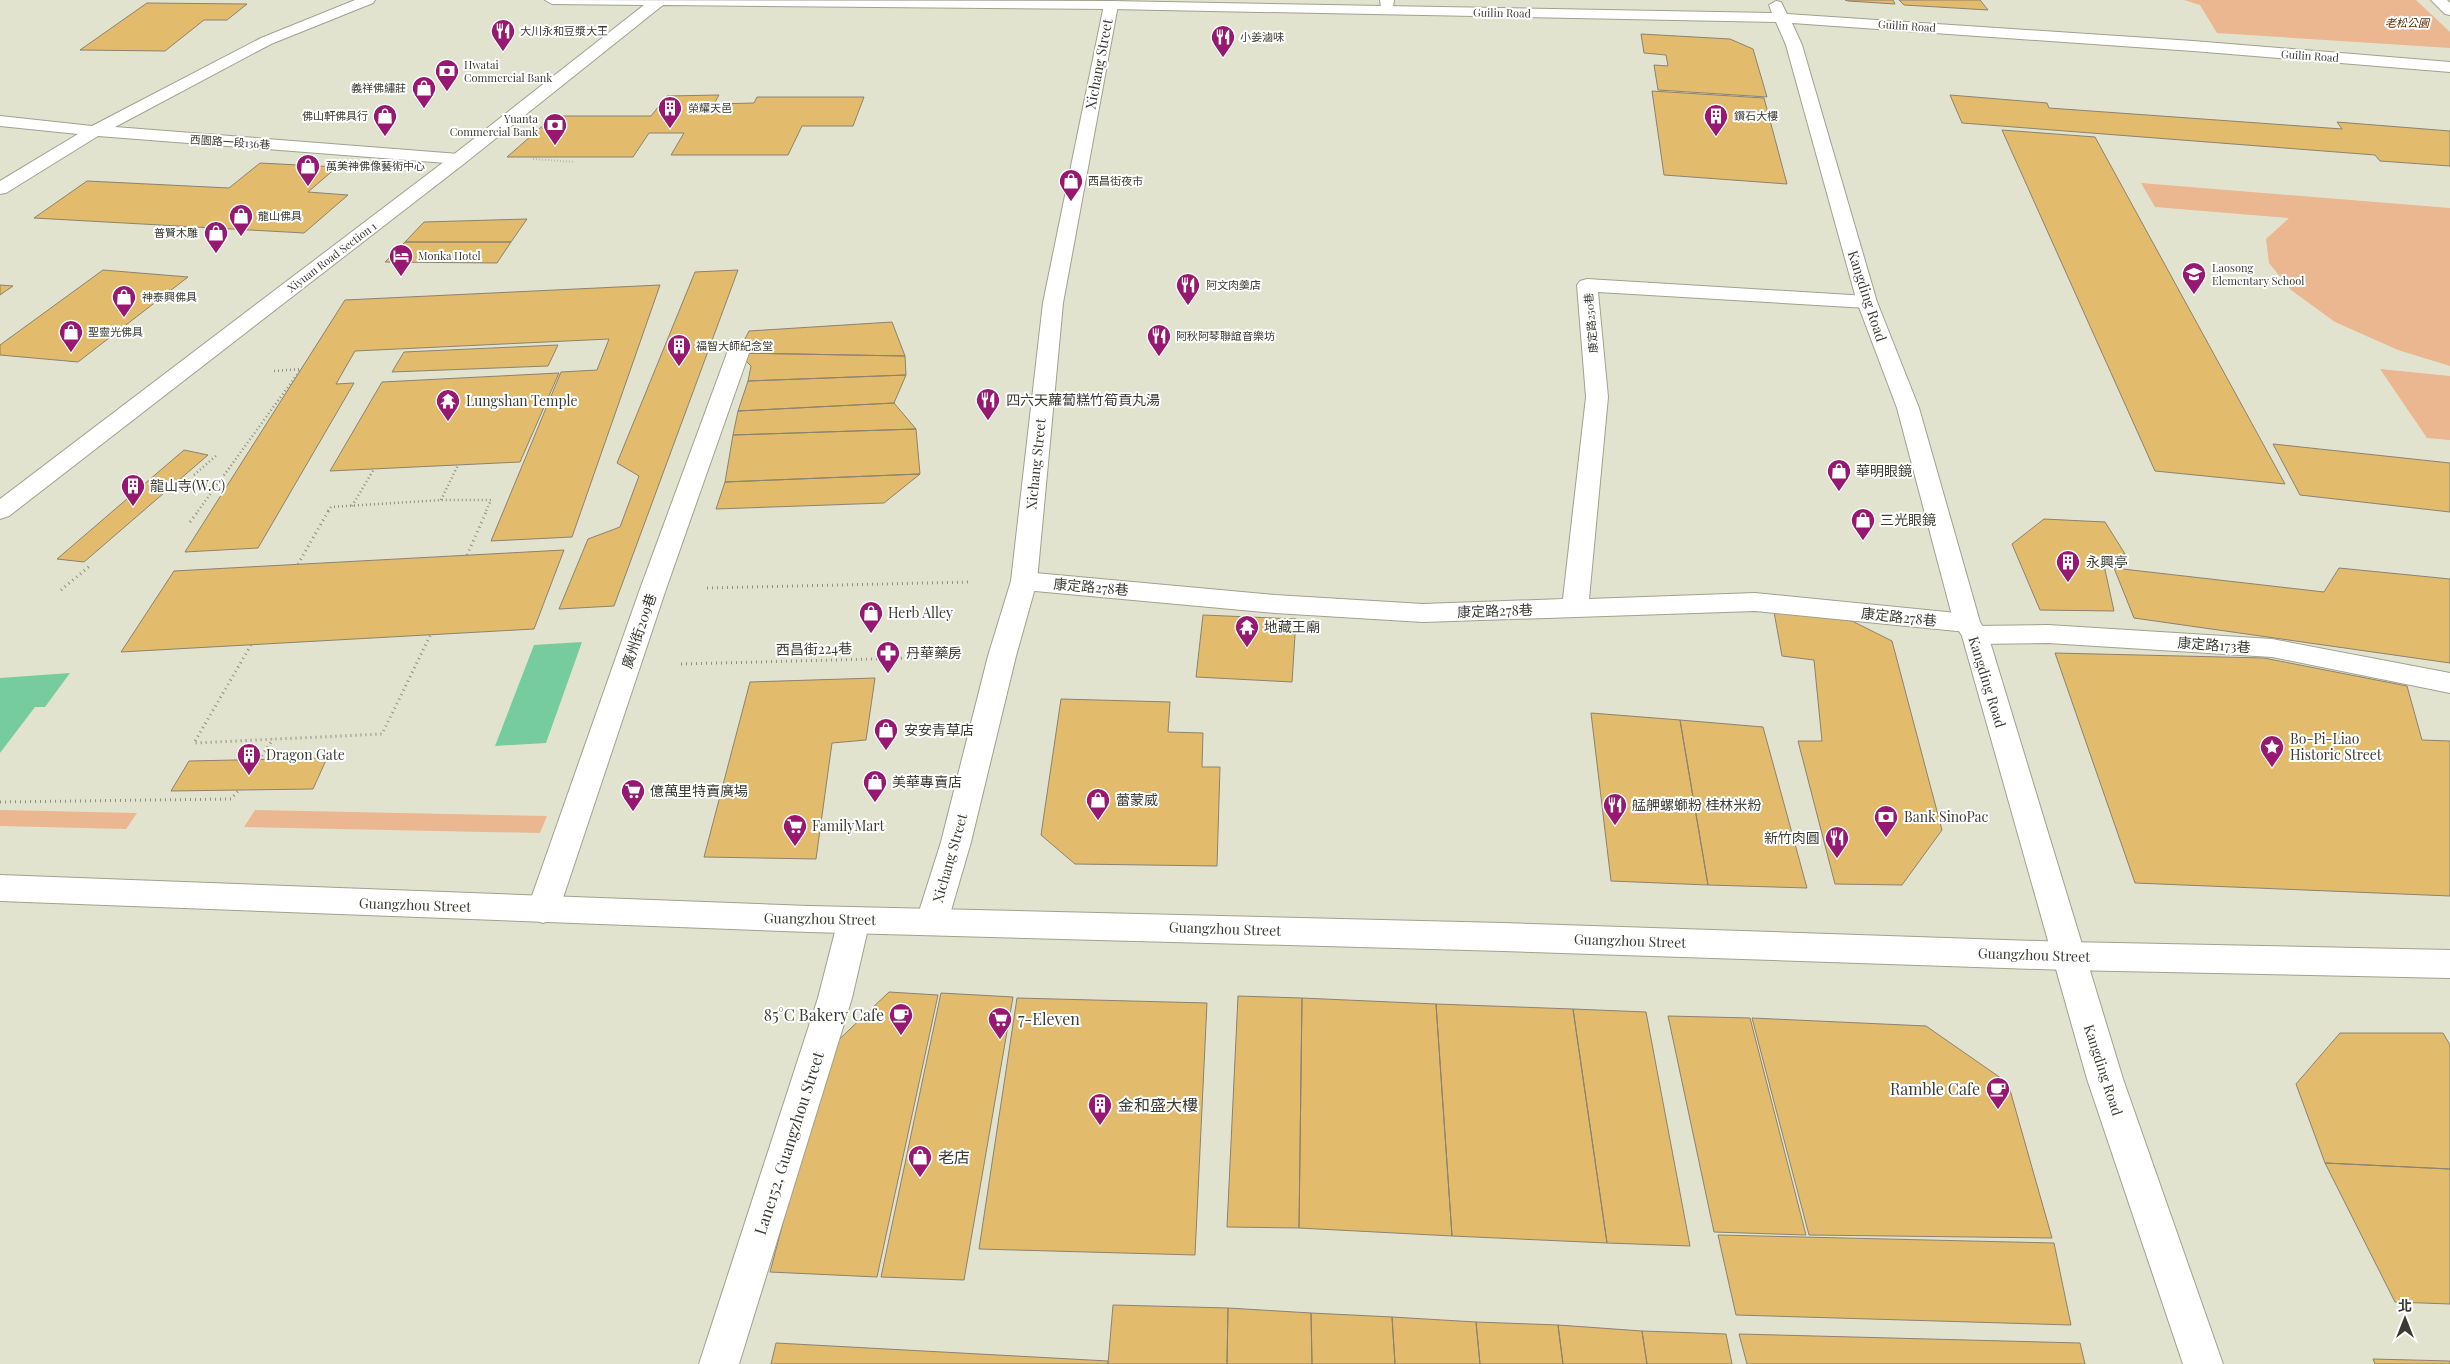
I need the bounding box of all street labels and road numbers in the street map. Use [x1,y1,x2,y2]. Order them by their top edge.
street label: Guilin Road [1473,4,1532,21]
street label: Xichang Street [1080,16,1117,111]
street label: Guilin Road [1878,16,1937,35]
street label: Guilin Road [2281,46,2340,65]
street label: 西園路一段136巷 [189,131,271,152]
street label: Xiyuan Road Section 1 [284,218,379,295]
street label: Kangding Road [1844,248,1891,344]
street label: 康定路250巷 [1580,292,1601,354]
street label: Xichang Street [1021,416,1050,511]
street label: 康定路278巷 [1053,574,1130,599]
street label: 廣州街209巷 [617,591,660,671]
street label: 康定路278巷 [1457,600,1533,621]
street label: 康定路278巷 [1860,603,1938,630]
street label: 康定路173巷 [2177,632,2251,657]
street label: Kangding Road [1965,634,2010,730]
street label: 西昌街224巷 [776,638,852,659]
street label: Xichang Street [928,810,972,905]
street label: Guangzhou Street [359,893,473,916]
street label: Guangzhou Street [764,908,877,929]
street label: Guangzhou Street [1169,917,1283,940]
street label: Guangzhou Street [1574,929,1688,952]
street label: Guangzhou Street [1978,943,2092,966]
street label: Kangding Road [2080,1022,2127,1118]
street label: Lane152, Guangzhou Street [749,1048,828,1237]

